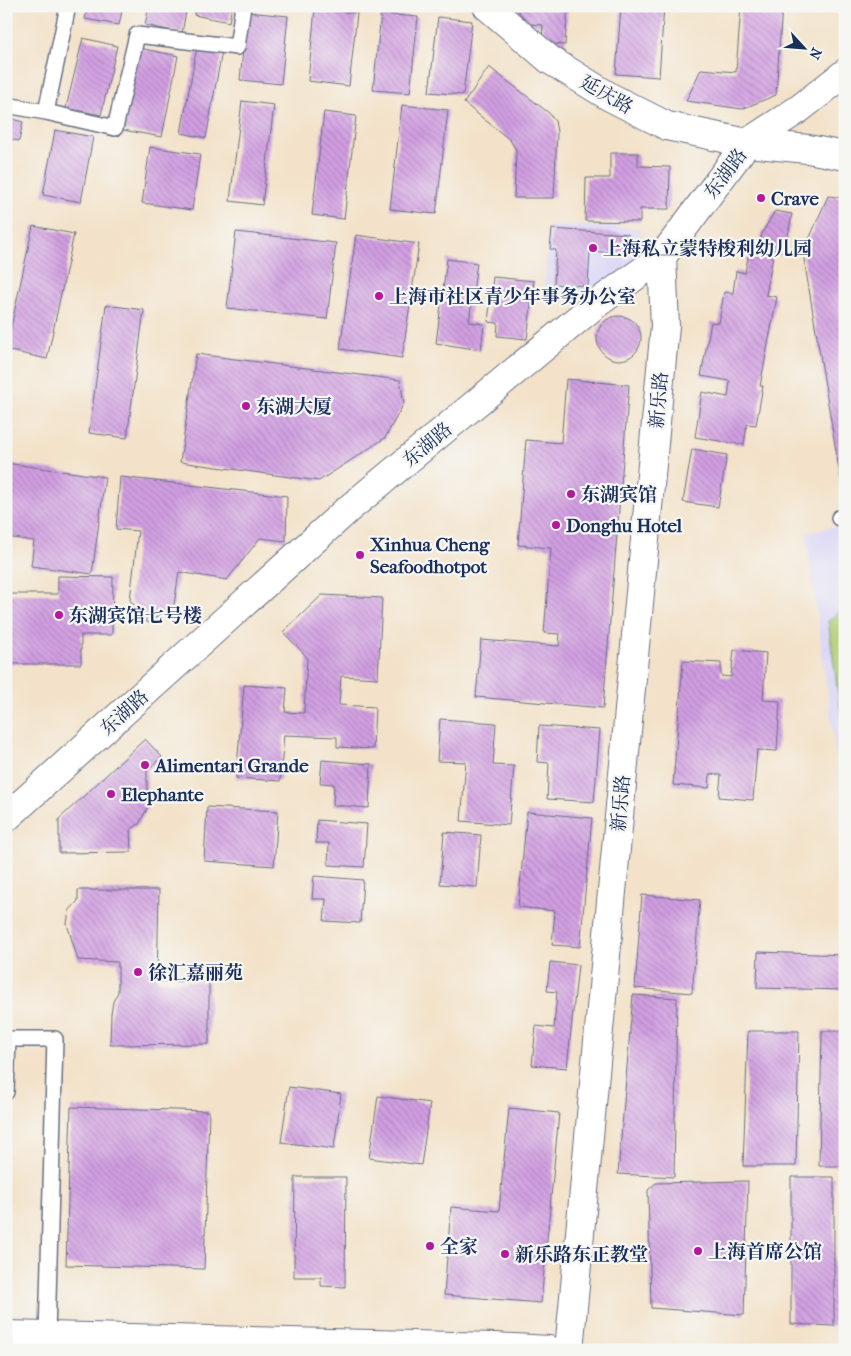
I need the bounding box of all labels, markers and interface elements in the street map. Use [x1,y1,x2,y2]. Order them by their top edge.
north arrow [778,22,828,72]
text: N [805,45,825,62]
street label: 延庆路 [576,71,637,119]
street label: 东湖路 [700,144,752,203]
place label: Crave [771,188,819,210]
marker: Crave [755,192,767,204]
place label: 上海私立蒙特梭利幼儿园 [603,238,812,260]
marker: 上海私立蒙特梭利幼儿园 [587,242,599,254]
place label: 上海市社区青少年事务办公室 [389,286,636,308]
marker: 上海市社区青少年事务办公室 [373,290,385,302]
street label: 新乐路 [646,371,672,429]
place label: 东湖大厦 [256,396,332,418]
marker: 东湖大厦 [240,400,252,412]
street label: 东湖路 [399,418,457,472]
place label: 东湖宾馆 [581,484,657,506]
marker: 东湖宾馆 [565,488,577,500]
place label: Donghu Hotel [566,515,683,537]
marker: Donghu Hotel [550,519,562,531]
place label: Xinhua Cheng Seafoodhotpot [369,534,490,578]
marker: Xinhua Cheng Seafoodhotpot [354,549,366,561]
place label: 东湖宾馆七号楼 [69,605,202,627]
marker: 东湖宾馆七号楼 [53,609,65,621]
street label: 东湖路 [96,685,153,740]
place label: Alimentari Grande [154,755,309,777]
marker: Alimentari Grande [139,759,151,771]
street label: 新乐路 [608,774,634,832]
place label: Elephante [121,784,204,806]
marker: Elephante [105,788,117,800]
place label: 徐汇嘉丽苑 [148,962,243,984]
marker: 徐汇嘉丽苑 [132,966,144,978]
place label: 全家 [440,1236,478,1258]
marker: 全家 [424,1240,436,1252]
place label: 上海首席公馆 [708,1241,822,1263]
place label: 新乐路东正教堂 [515,1244,648,1266]
marker: 上海首席公馆 [692,1245,704,1257]
marker: 新乐路东正教堂 [499,1248,511,1260]

